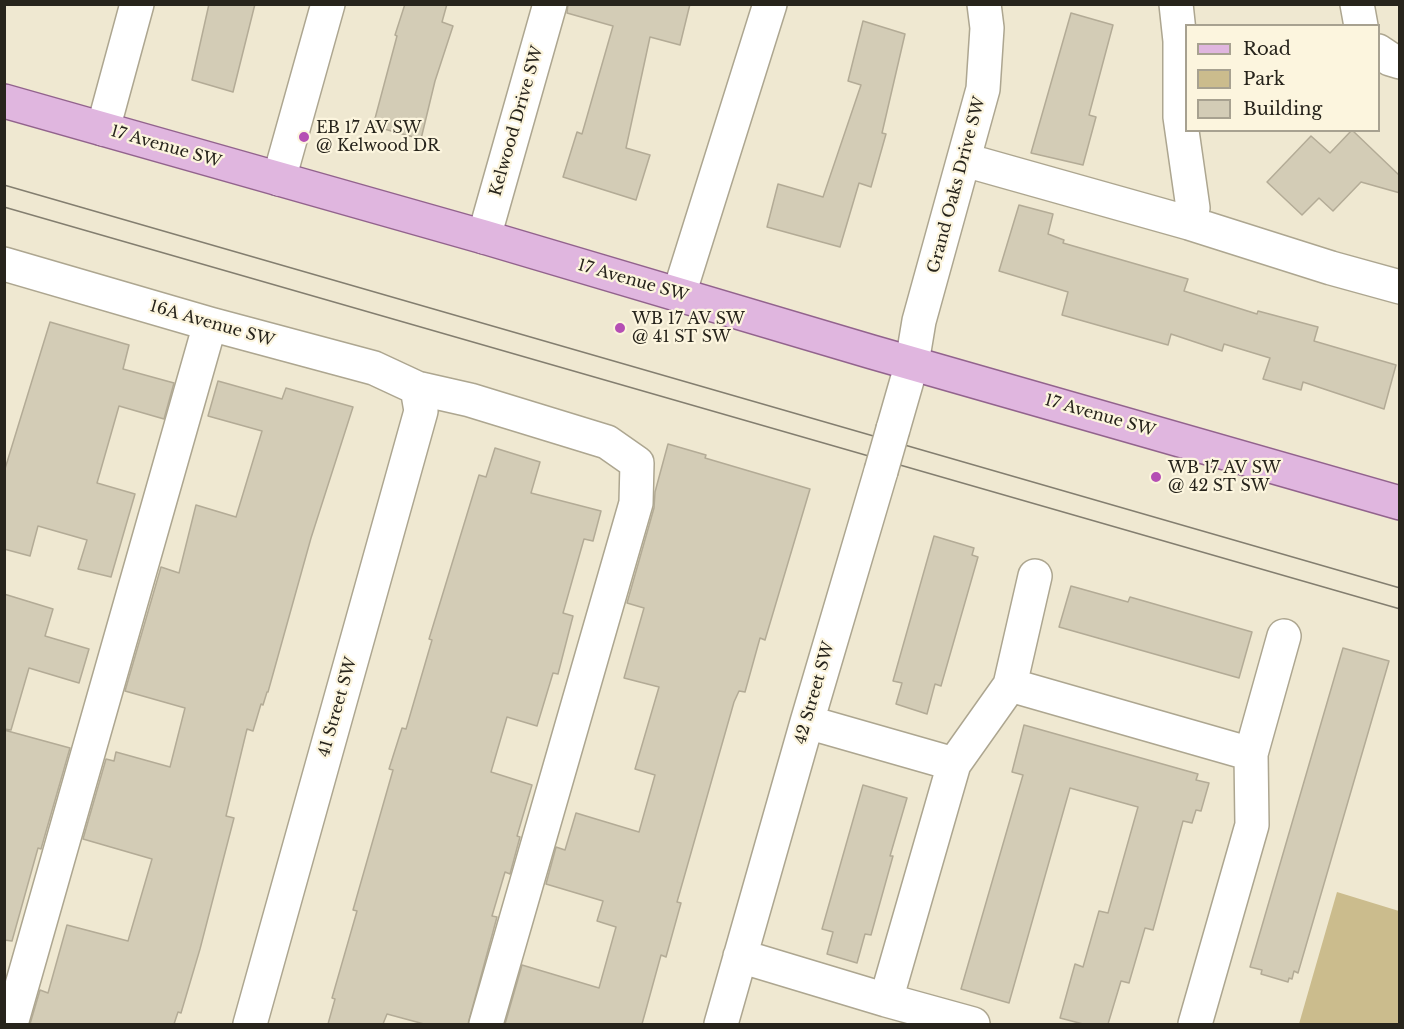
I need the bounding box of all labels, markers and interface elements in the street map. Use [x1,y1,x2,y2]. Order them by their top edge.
legend [1185,24,1380,132]
text: Road [1243,38,1291,60]
street label: Kelwood Drive SW [486,44,548,198]
text: Park [1243,68,1285,90]
street label: Grand Oaks Drive SW [924,95,990,275]
text: Building [1243,98,1322,120]
place label: EB 17 AV SW @ Kelwood DR [316,118,440,156]
street label: 17 Avenue SW [108,122,224,172]
marker: EB 17 AV SW @ Kelwood DR [297,130,311,144]
street label: 17 Avenue SW [575,256,691,306]
street label: 16A Avenue SW [147,297,277,351]
place label: WB 17 AV SW @ 41 ST SW [632,309,745,347]
marker: WB 17 AV SW @ 41 ST SW [613,321,627,335]
street label: 17 Avenue SW [1042,391,1158,441]
place label: WB 17 AV SW @ 42 ST SW [1168,458,1281,496]
marker: WB 17 AV SW @ 42 ST SW [1149,470,1163,484]
street label: 42 Street SW [791,640,839,746]
street label: 41 Street SW [315,655,361,759]

